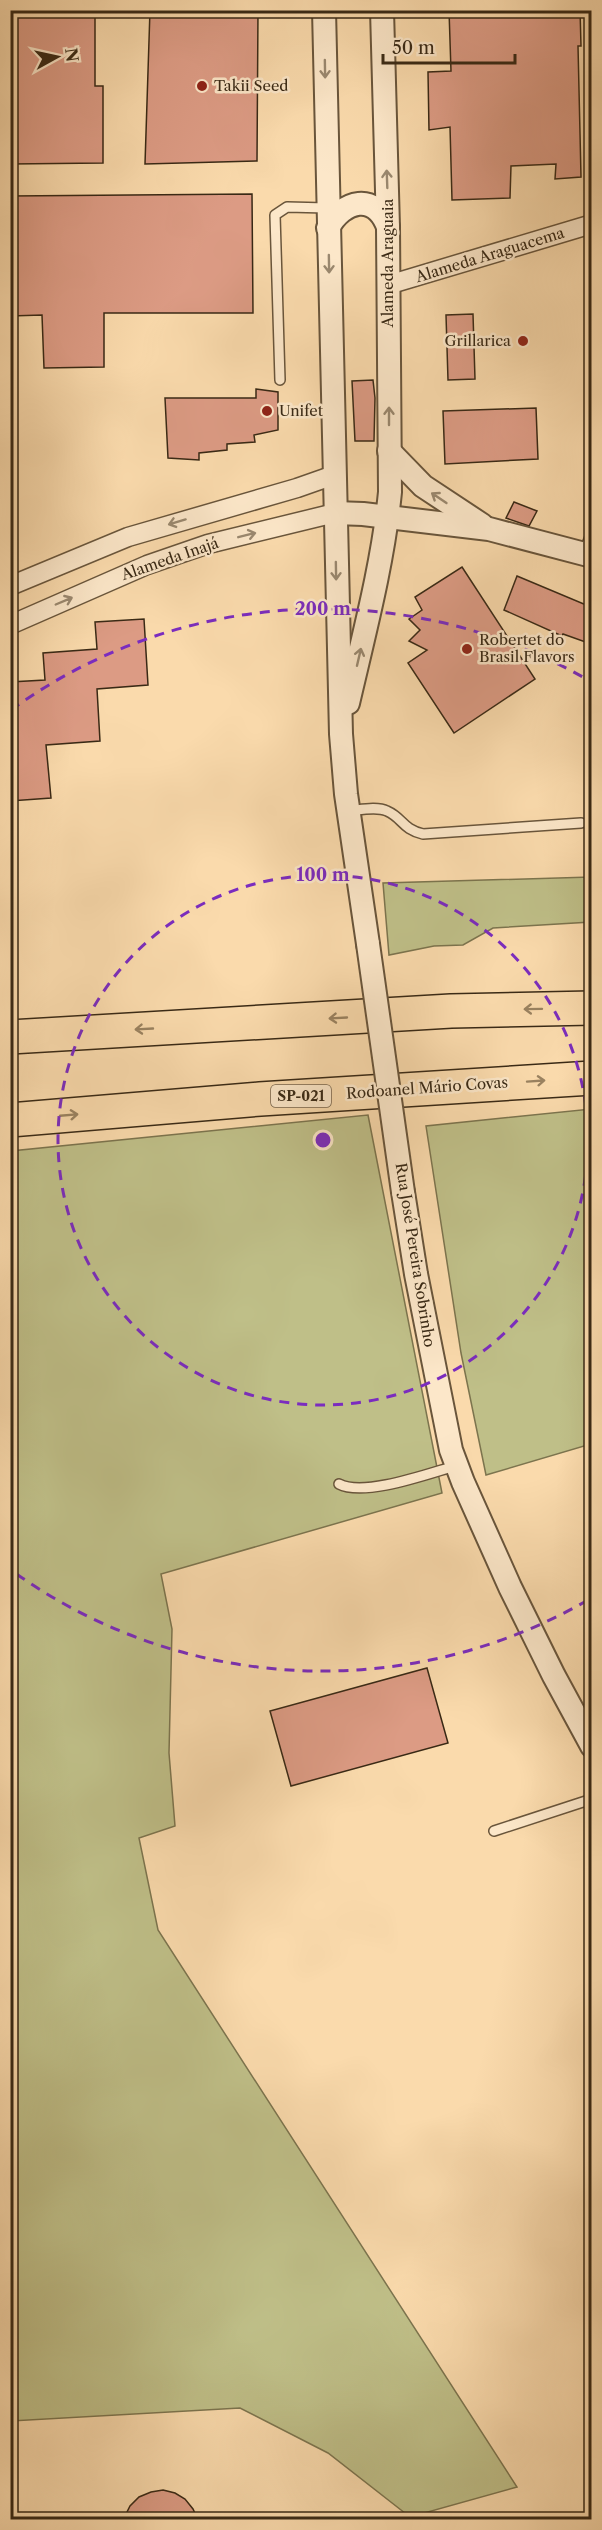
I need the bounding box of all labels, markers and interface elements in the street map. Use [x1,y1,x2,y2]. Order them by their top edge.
north arrow [27,27,87,87]
scale bar [383,27,515,65]
text: 50 m [392,37,435,59]
text: N [61,47,83,63]
one-way arrow [319,58,331,78]
place label: Takii Seed [214,76,288,95]
marker: Takii Seed [195,79,209,93]
one-way arrow [381,169,393,189]
street label: Alameda Araguaia [378,198,397,328]
street label: Alameda Araguacema [412,223,567,287]
one-way arrow [323,253,335,273]
place label: Grillarica [445,331,511,350]
marker: Grillarica [516,334,530,348]
place label: Unifet [279,401,324,420]
marker: Unifet [260,404,274,418]
one-way arrow [383,406,395,426]
one-way arrow [431,492,448,504]
one-way arrow [168,517,187,528]
one-way arrow [237,528,256,540]
street label: Alameda Inajá [118,533,221,584]
one-way arrow [330,561,342,581]
one-way arrow [54,594,72,606]
text: 200 m [295,598,351,620]
place label: Robertet do Brasil Flavors [479,630,575,666]
marker: Robertet do Brasil Flavors [460,642,474,656]
one-way arrow [353,647,365,666]
text: 100 m [296,864,350,886]
one-way arrow [524,1003,544,1015]
one-way arrow [329,1012,349,1023]
one-way arrow [134,1024,154,1035]
street label: Rodoanel Mário Covas [345,1072,508,1103]
one-way arrow [525,1076,545,1087]
road number: SP-021 [271,1085,331,1107]
one-way arrow [58,1109,78,1120]
centre of rings [313,1130,333,1150]
street label: Rua José Pereira Sobrinho [392,1161,439,1348]

